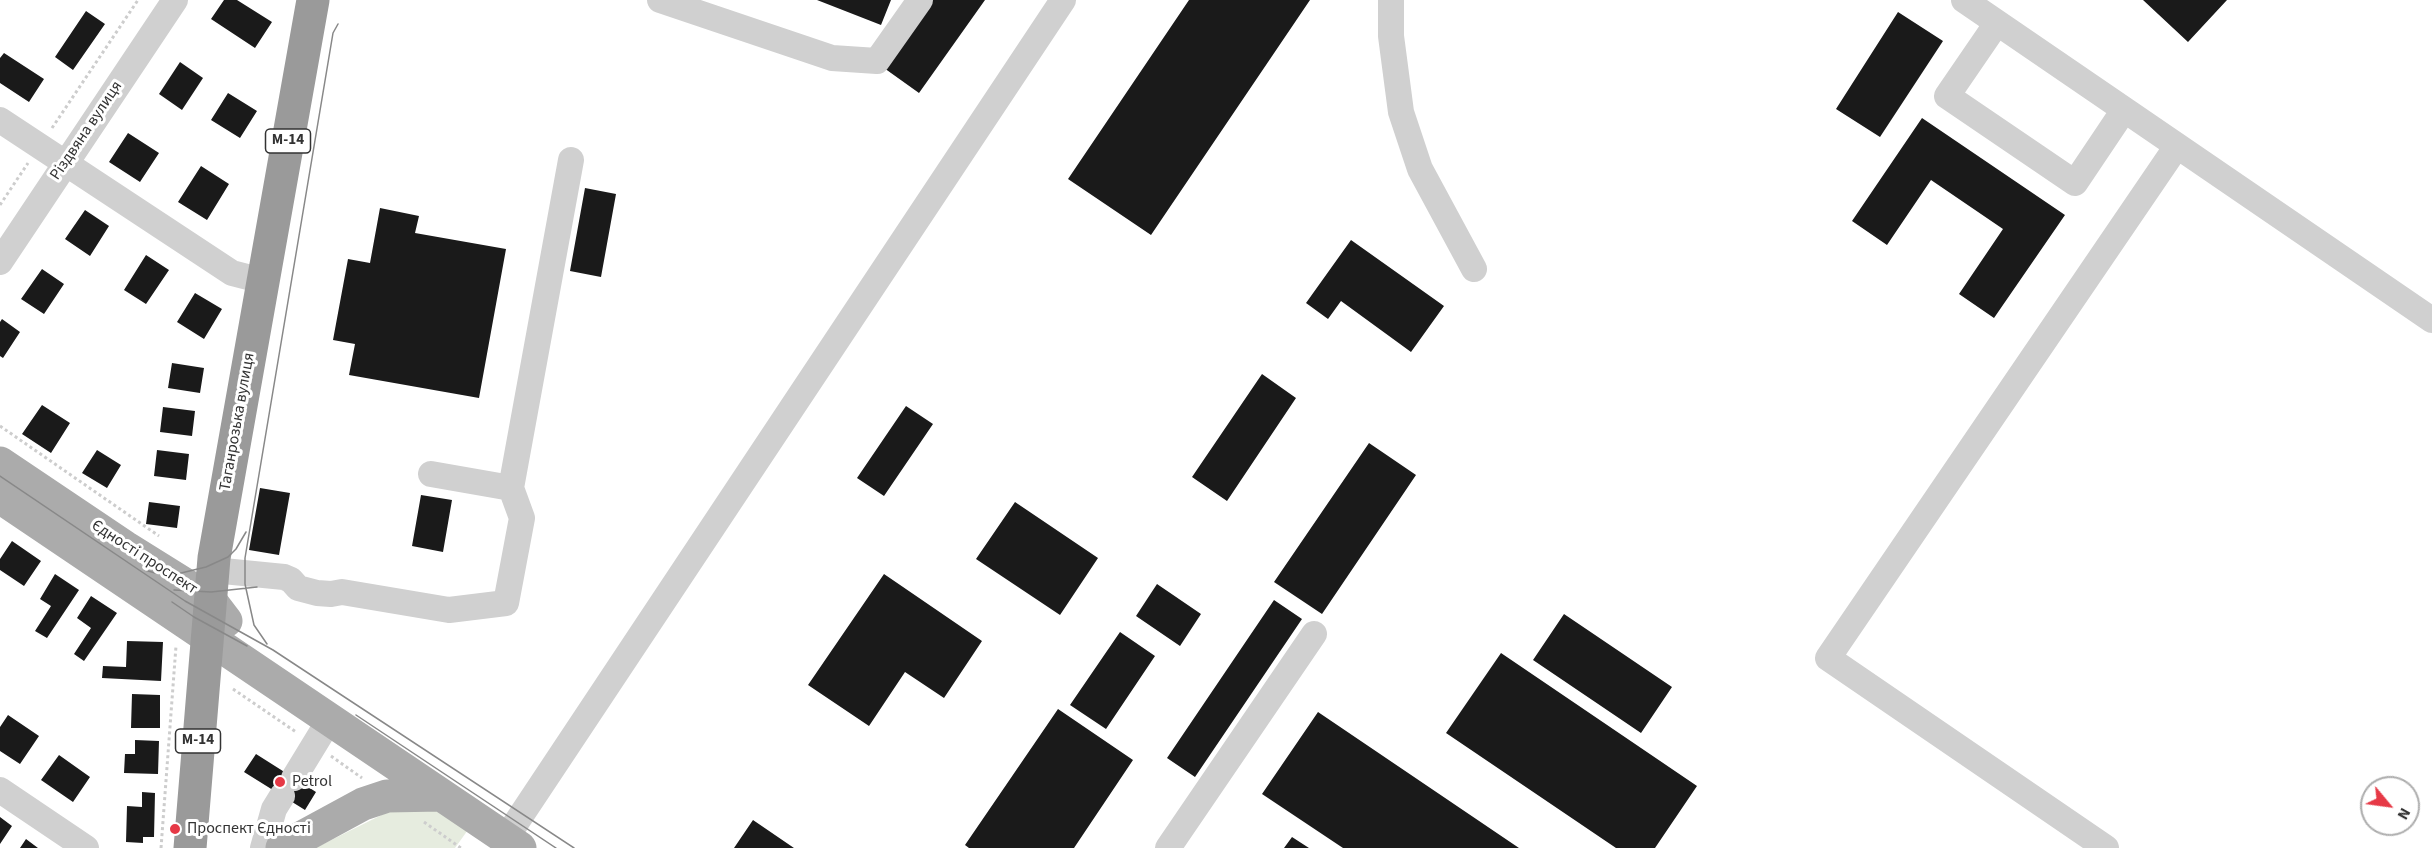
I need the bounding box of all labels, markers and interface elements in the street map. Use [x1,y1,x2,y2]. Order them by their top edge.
street label: Різдвяна вулиця [47,78,127,184]
road number: М-14 [266,129,310,153]
street label: Таганрозька вулиця [216,351,260,493]
street label: Єдності проспект [87,517,201,599]
road number: М-14 [176,729,220,753]
place label: Petrol [292,772,332,792]
marker: Petrol [273,775,287,789]
north arrow [2360,776,2420,836]
text: N [2392,804,2416,824]
place label: Проспект Єдності [187,819,311,839]
marker: Проспект Єдності [168,822,182,836]

